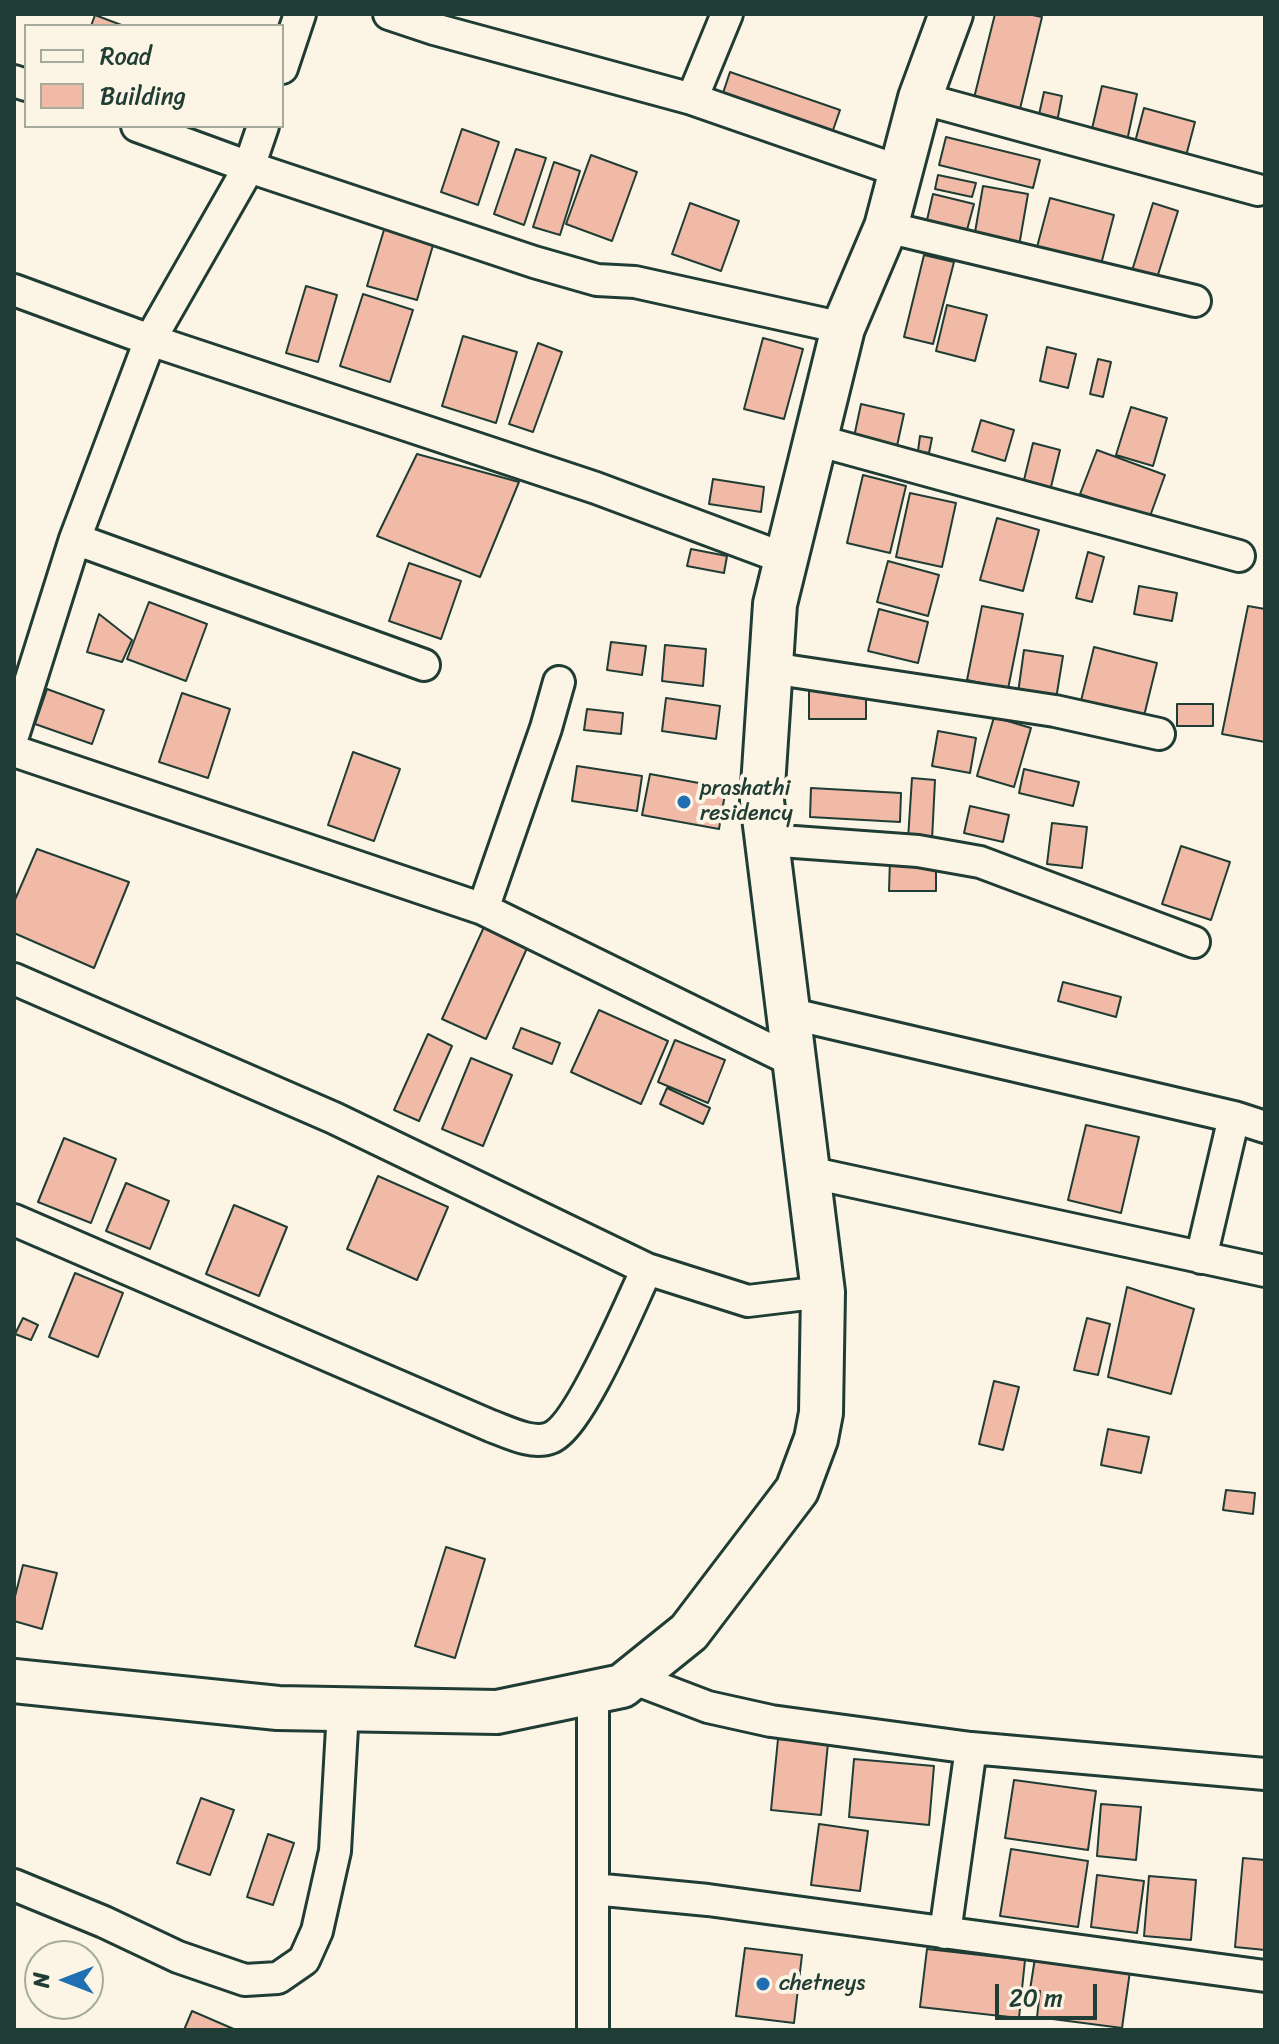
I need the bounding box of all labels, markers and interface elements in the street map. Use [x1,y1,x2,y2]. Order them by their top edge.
legend [24,24,284,128]
text: Road [100,35,151,77]
text: Building [100,75,186,117]
place label: prashathi residency [700,776,793,828]
marker: prashathi residency [675,793,693,811]
north arrow [24,1940,104,2020]
scale bar [999,1968,1101,2018]
place label: chetneys [779,1971,865,1997]
text: N [22,1972,61,1988]
marker: chetneys [754,1975,772,1993]
text: 20 m [1009,1977,1063,2019]

